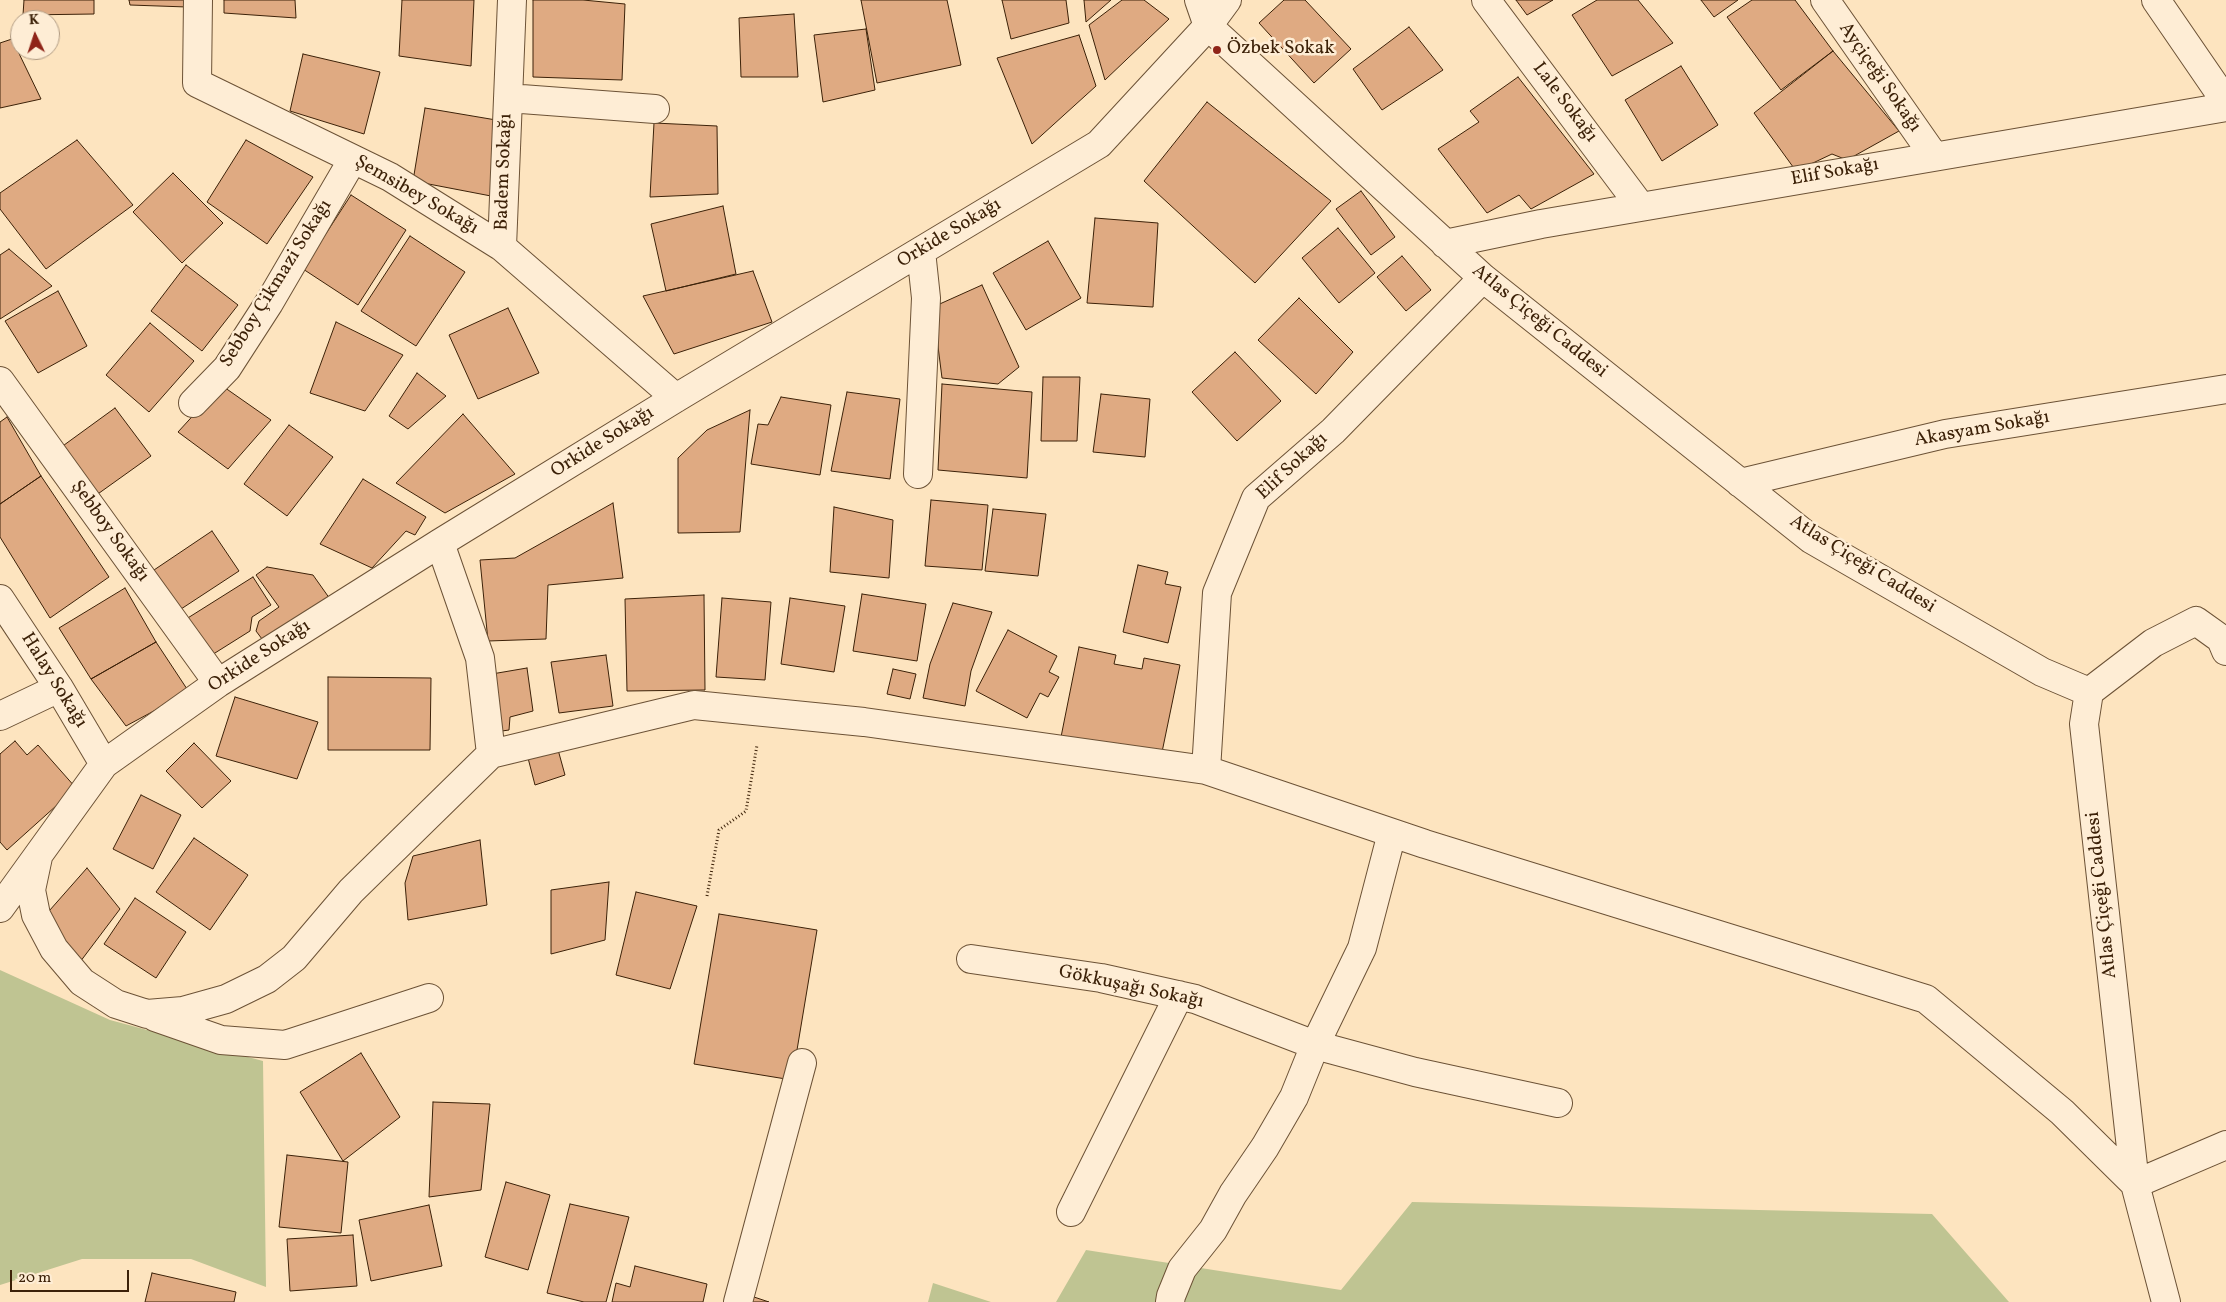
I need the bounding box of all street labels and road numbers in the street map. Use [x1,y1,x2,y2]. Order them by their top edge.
street label: Ayçiçeği Sokağı [1833,19,1925,137]
street label: Lale Sokağı [1527,59,1601,147]
street label: Badem Sokağı [492,113,518,231]
street label: Şemsibey Sokağı [350,151,482,241]
street label: Elif Sokağı [1789,154,1881,192]
street label: Orkide Sokağı [894,194,1006,274]
street label: Sebboy Çikmazi Sokağı [216,196,338,372]
street label: Atlas Çiçeği Caddesi [1467,260,1611,384]
street label: Orkide Sokağı [547,402,659,484]
street label: Akasyam Sokağı [1913,407,2051,453]
street label: Elif Sokağı [1253,428,1333,506]
street label: Şebboy Sokağı [65,477,153,587]
street label: Atlas Çiçeği Caddesi [1785,511,1939,619]
street label: Orkide Sokağı [205,616,315,698]
street label: Halay Sokağı [15,629,91,733]
street label: Atlas Çiçeği Caddesi [2083,810,2123,980]
street label: Gökkuşağı Sokağı [1056,961,1206,1015]

